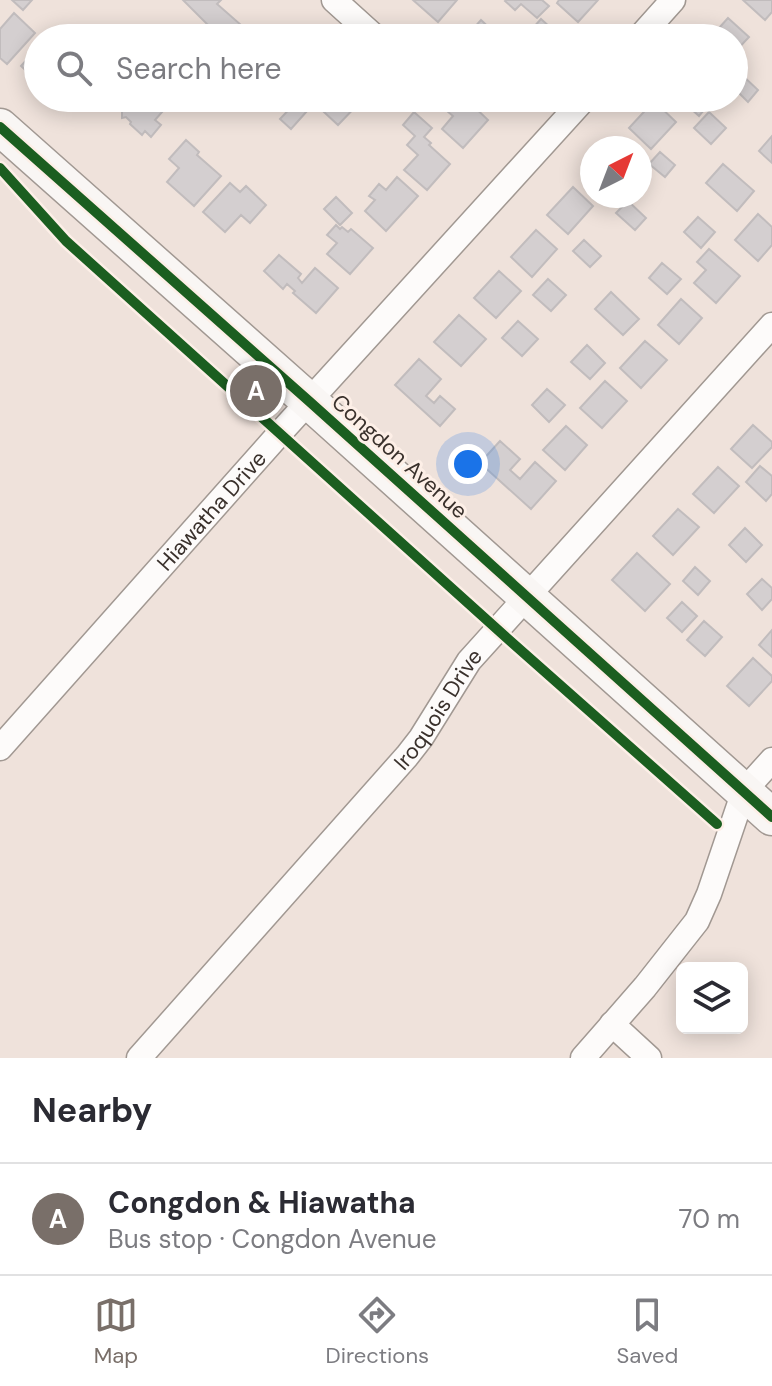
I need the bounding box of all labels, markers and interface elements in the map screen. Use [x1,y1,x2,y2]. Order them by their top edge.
search box [24,24,748,112]
icon: search [52,46,96,90]
text: Search here [116,49,282,88]
north arrow [580,136,652,208]
pin: A [230,361,282,421]
street label: Congdon Avenue [326,388,474,525]
street label: Hiawatha Drive [151,444,273,577]
your location [448,444,488,484]
street label: Iroquois Drive [387,642,489,776]
map controls [676,962,748,1034]
button: layers [676,962,748,1034]
text: Nearby [32,1088,152,1133]
text: Congdon & Hiawatha [108,1183,416,1222]
text: A [49,1202,67,1236]
text: 70 m [679,1202,740,1236]
text: Bus stop · Congdon Avenue [108,1222,436,1256]
tab: Map [94,1293,138,1370]
tab: Directions [326,1293,429,1370]
tab: Saved [617,1293,678,1370]

